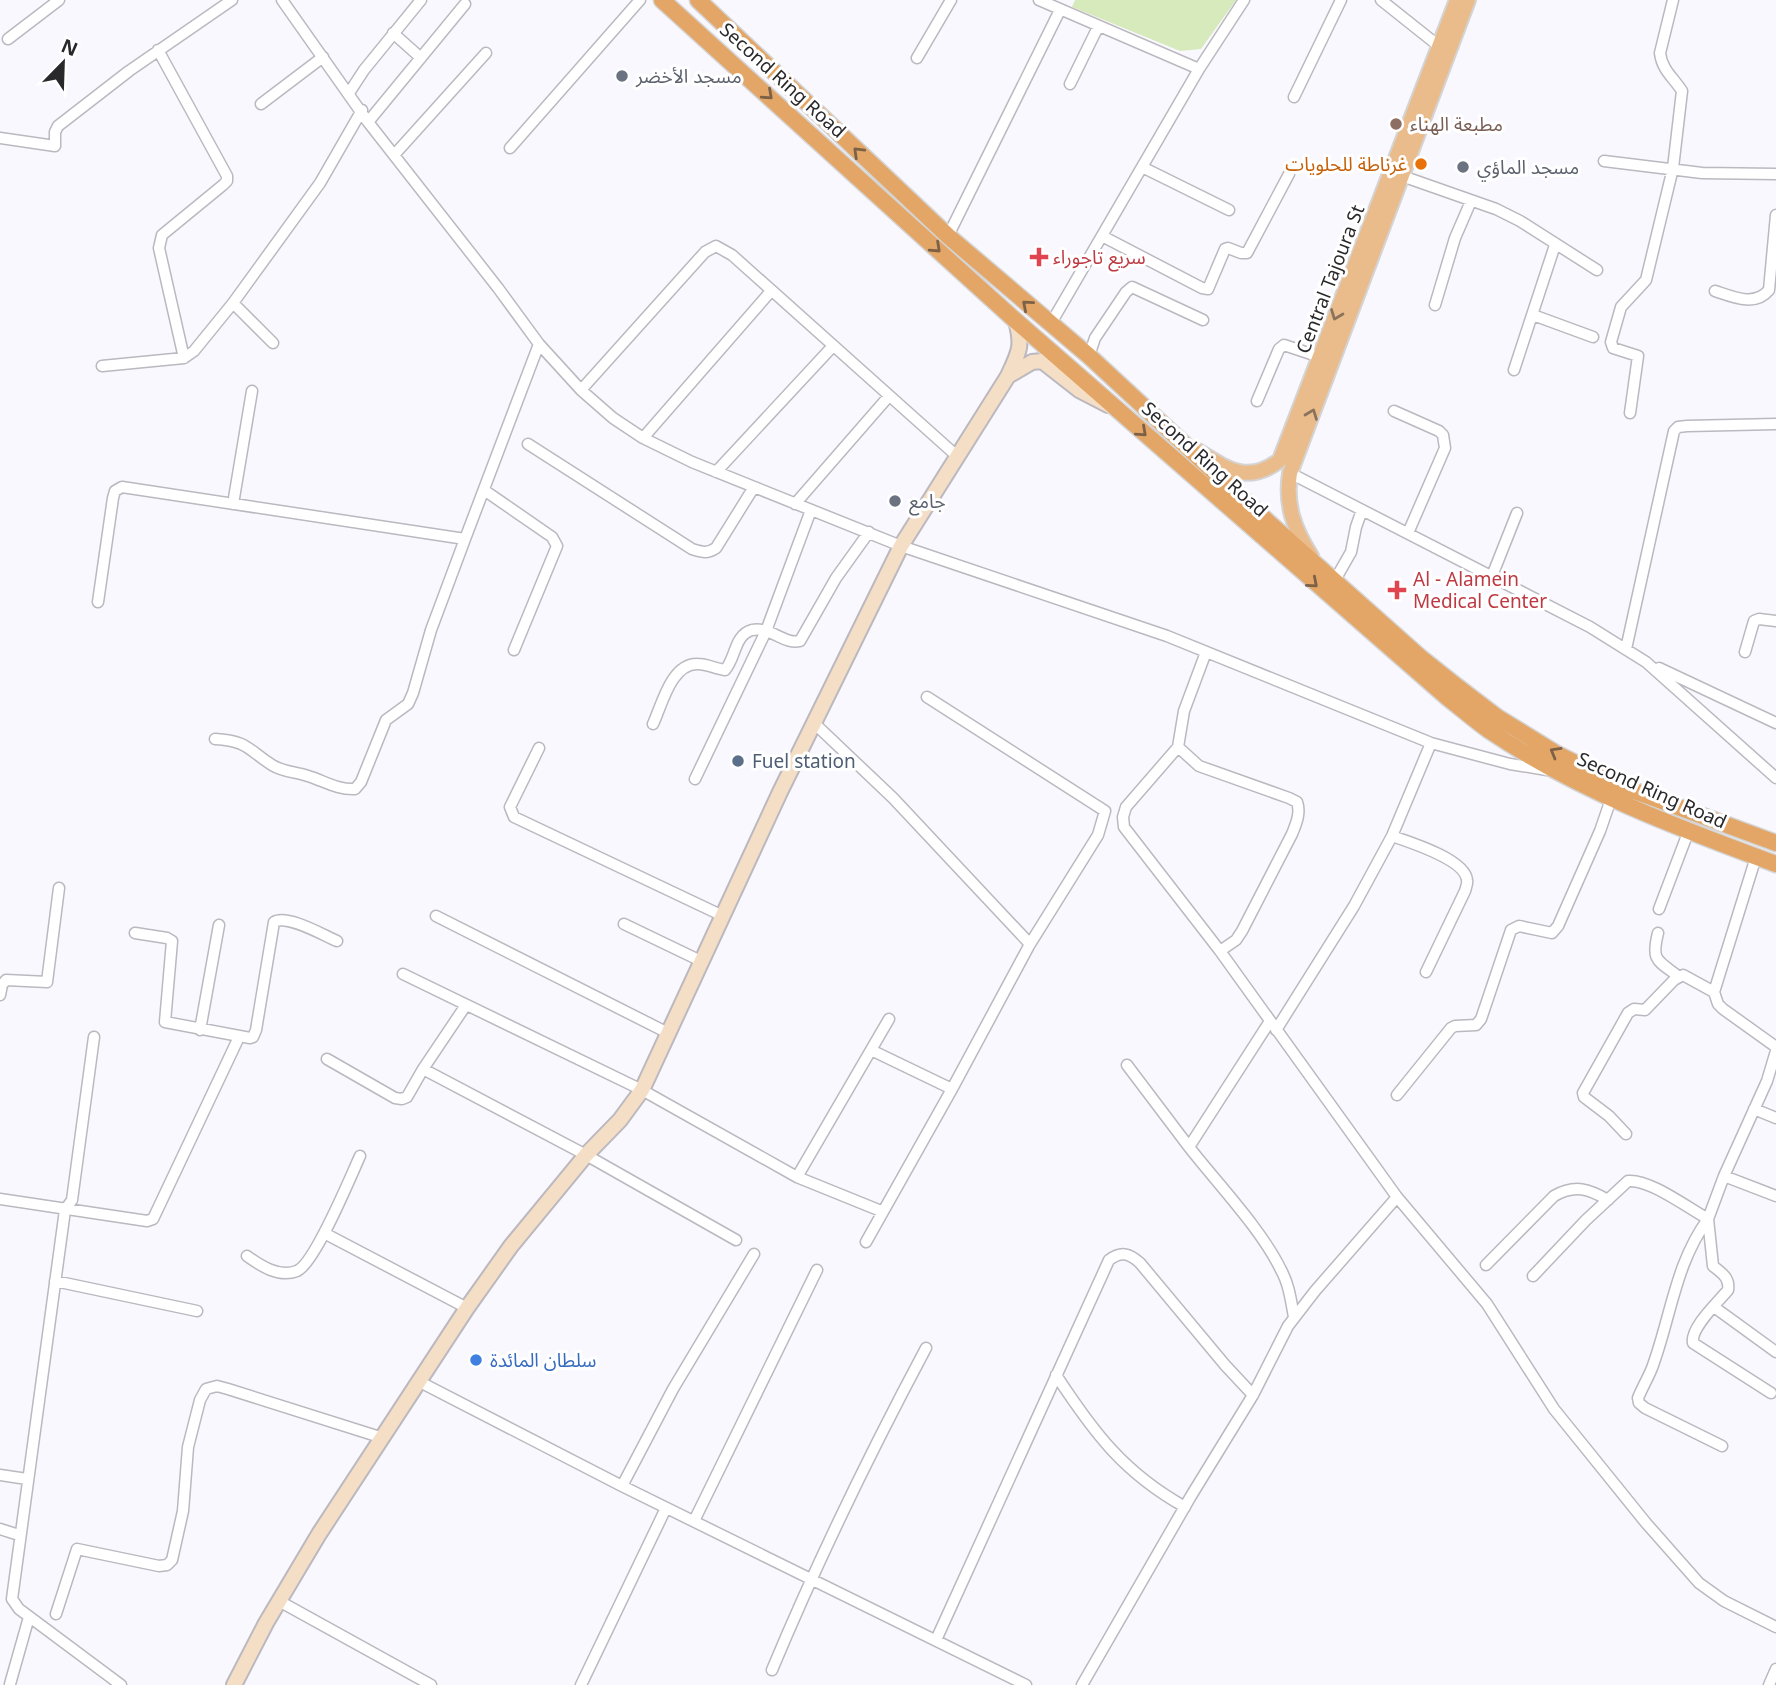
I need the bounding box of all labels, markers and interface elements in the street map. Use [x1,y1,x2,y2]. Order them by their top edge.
street label: Second Ring Road [715,17,851,143]
north arrow [28,28,98,98]
text: N [57,32,82,62]
place label: مسجد الأخضر [635,63,742,89]
marker: مسجد الأخضر [614,68,630,84]
one-way arrow [760,87,773,99]
place label: مطبعة الهناء [1410,111,1503,137]
marker: مطبعة الهناء [1388,116,1404,132]
one-way arrow [853,148,866,161]
place label: غرناطة للحلويات [1285,151,1407,177]
place label: مسجد الماؤي [1477,154,1579,182]
marker: غرناطة للحلويات [1413,156,1429,172]
marker: مسجد الماؤي [1455,159,1471,175]
street label: Central Tajoura St [1290,201,1370,357]
one-way arrow [928,240,941,252]
place label: سريع تاجوراء [1053,244,1146,272]
marker: سريع تاجوراء [1031,249,1047,265]
one-way arrow [1022,301,1035,313]
one-way arrow [1331,309,1345,321]
street label: Second Ring Road [1137,396,1273,522]
one-way arrow [1304,409,1318,421]
one-way arrow [1134,424,1147,436]
place label: جامع [909,488,946,516]
marker: جامع [887,493,903,509]
place label: Al - Alamein Medical Center [1413,566,1547,614]
one-way arrow [1305,575,1318,587]
marker: Al - Alamein Medical Center [1387,580,1407,600]
street label: Second Ring Road [1573,745,1731,835]
one-way arrow [1549,747,1562,760]
place label: Fuel station [752,748,856,774]
marker: Fuel station [730,753,746,769]
place label: سلطان المائدة [490,1347,596,1373]
marker: سلطان المائدة [468,1352,484,1368]

